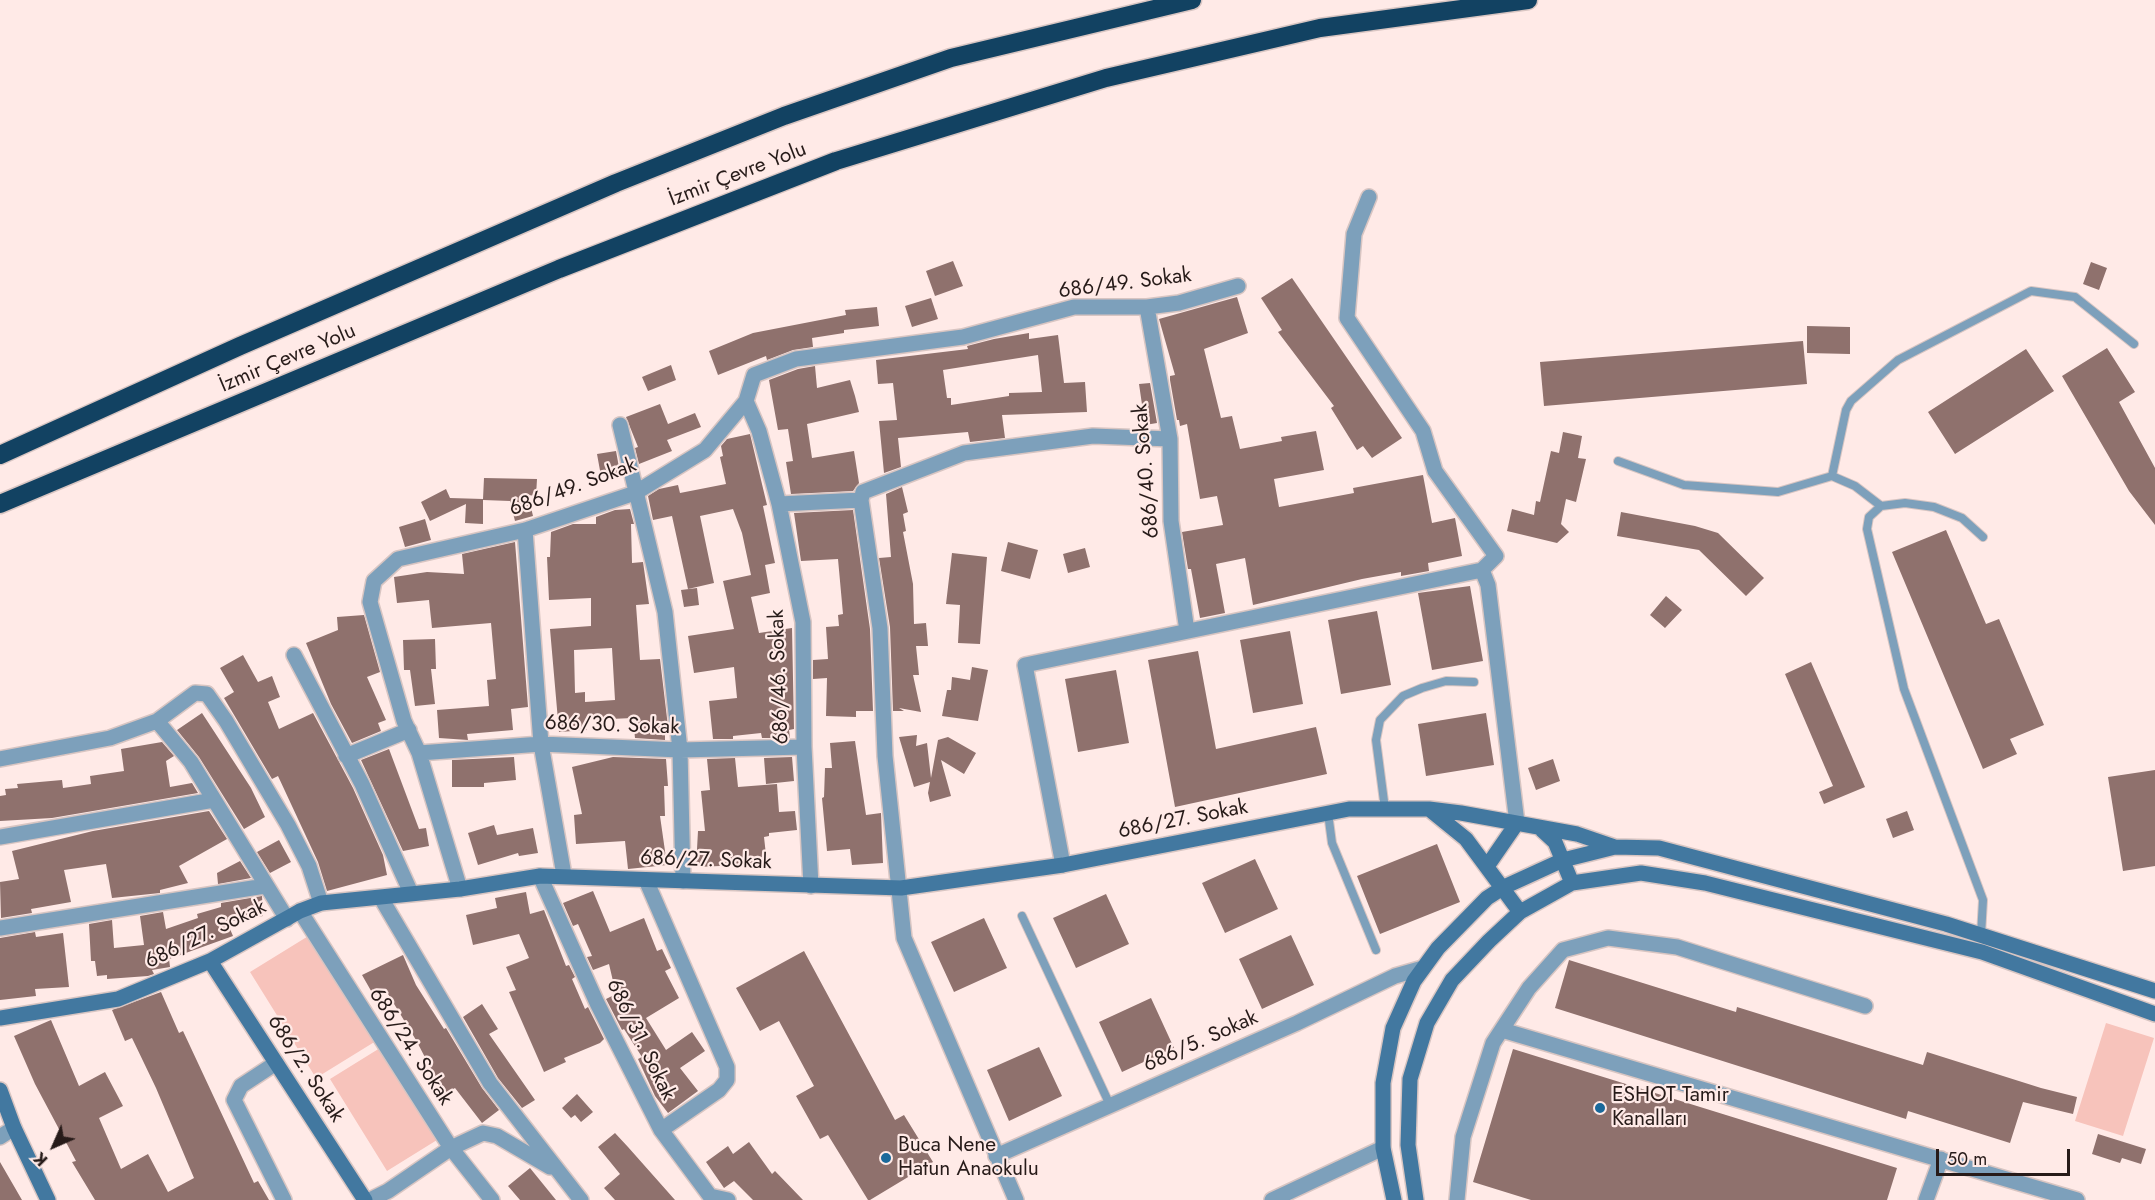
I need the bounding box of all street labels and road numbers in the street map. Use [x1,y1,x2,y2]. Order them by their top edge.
street label: İzmir Çevre Yolu [666,137,810,213]
street label: 686/49. Sokak [1057,263,1193,305]
street label: İzmir Çevre Yolu [216,319,360,399]
street label: 686/40. Sokak [1129,402,1165,540]
street label: 686/49. Sokak [506,453,640,523]
street label: 686/46. Sokak [765,609,795,745]
street label: 686/30. Sokak [544,711,680,741]
street label: 686/27. Sokak [1116,795,1250,845]
street label: 686/27. Sokak [640,846,772,876]
street label: 686/27. Sokak [141,895,271,975]
street label: 686/31. Sokak [600,975,680,1105]
street label: 686/24. Sokak [363,984,457,1110]
street label: 686/5. Sokak [1140,1006,1262,1078]
street label: 686/2. Sokak [261,1011,349,1127]

